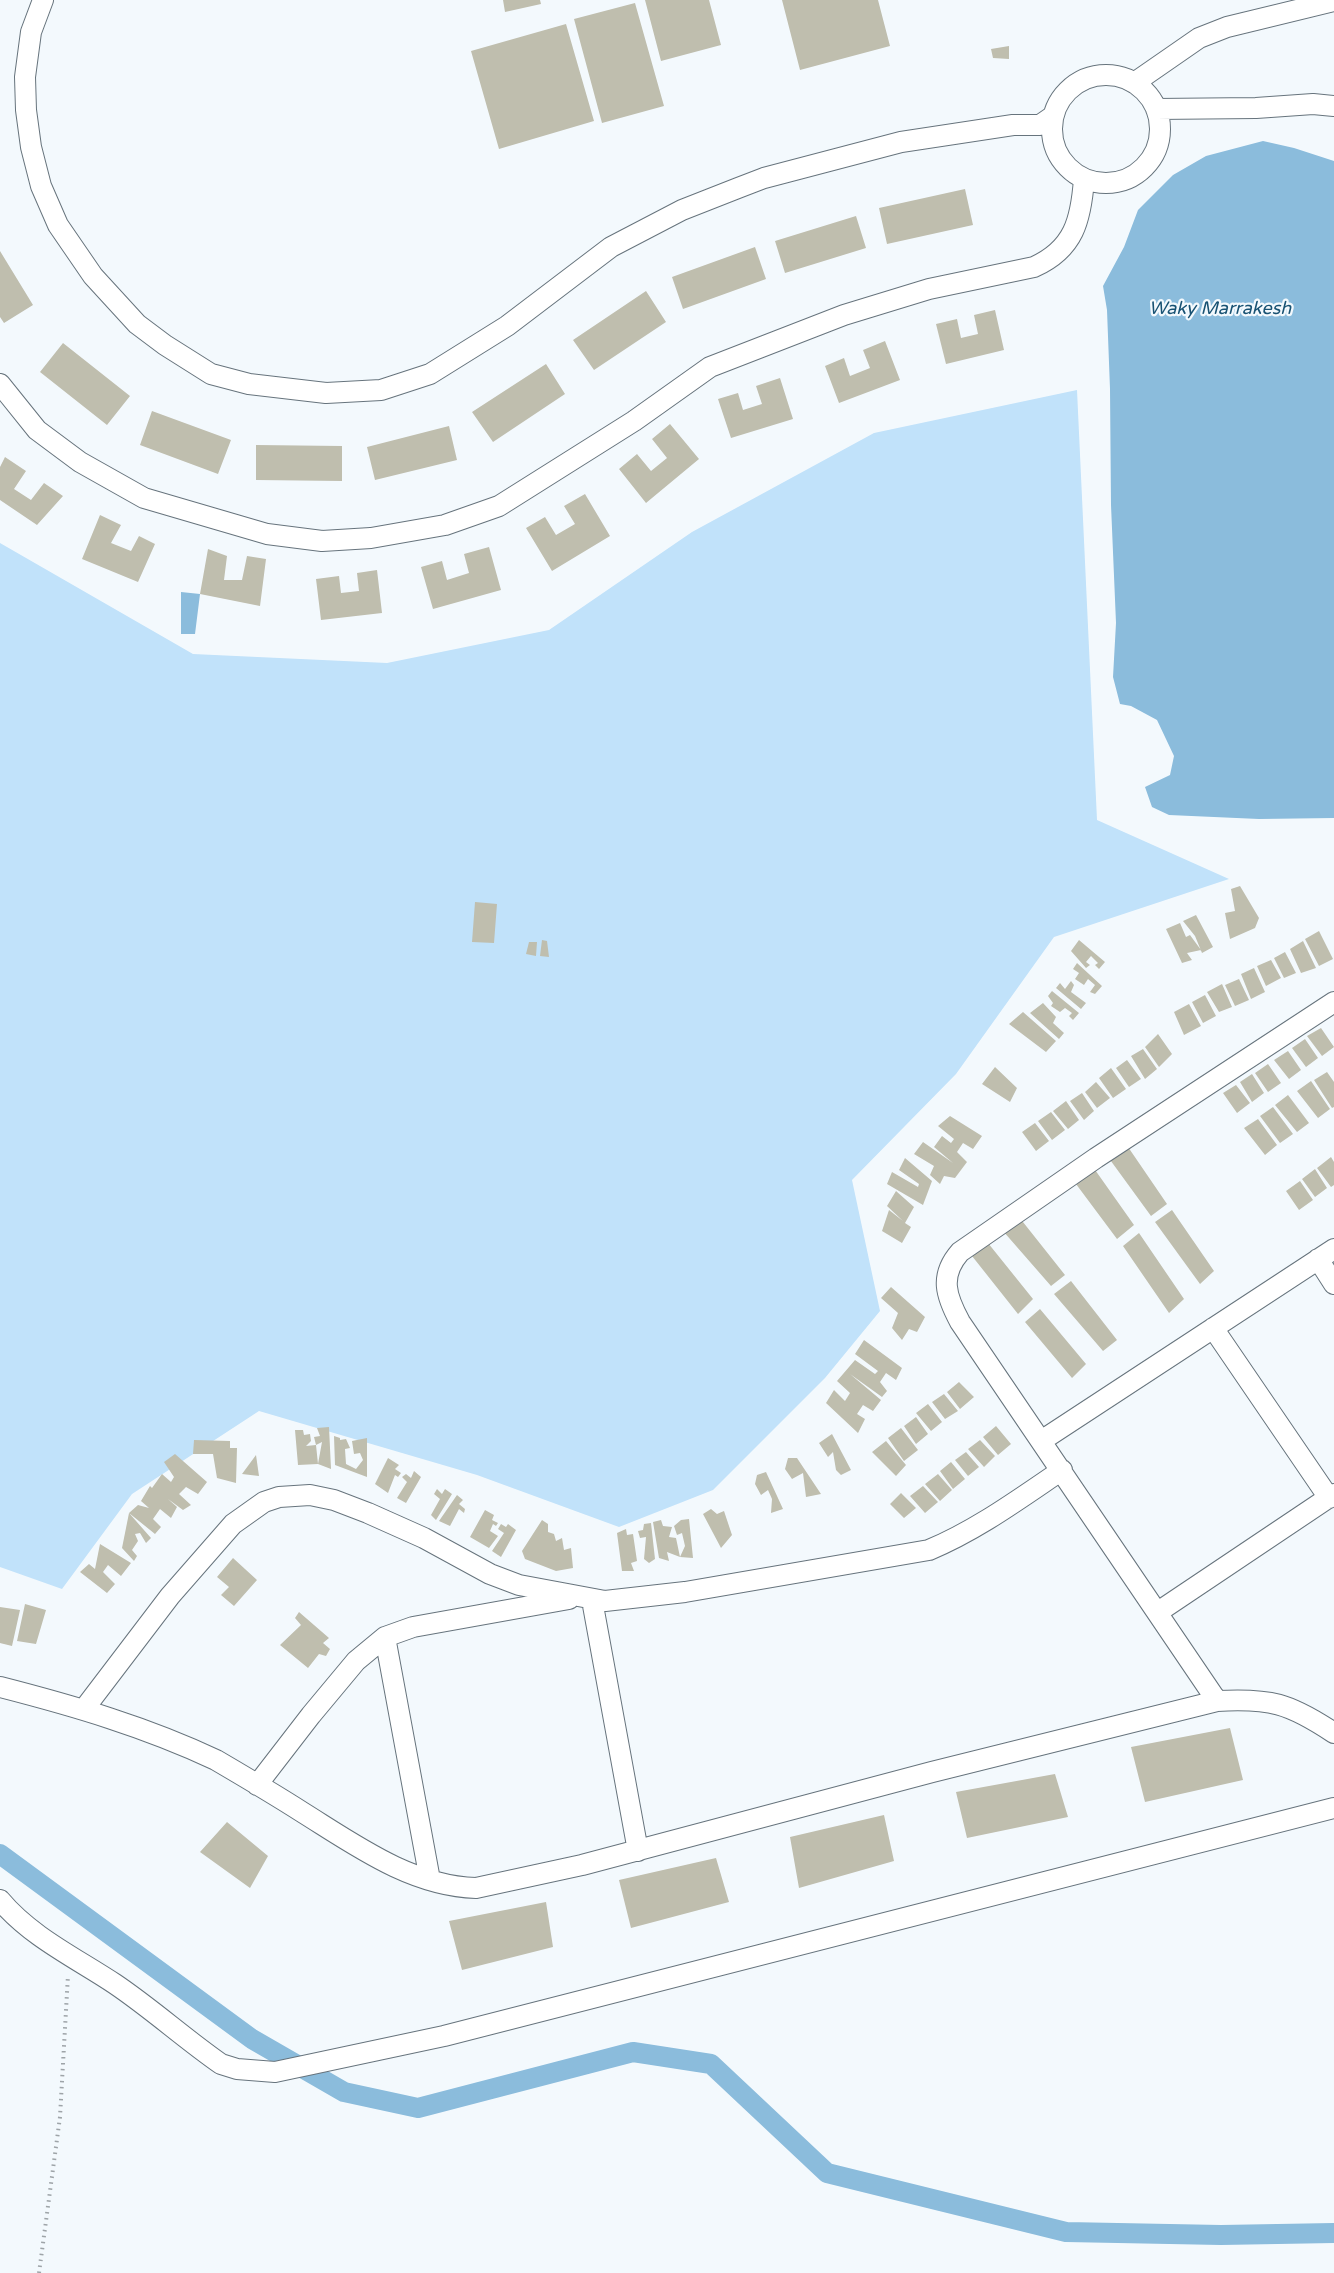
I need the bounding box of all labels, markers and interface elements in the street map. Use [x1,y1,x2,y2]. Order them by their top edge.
water label: Waky Marrakesh [1149,298,1291,320]

